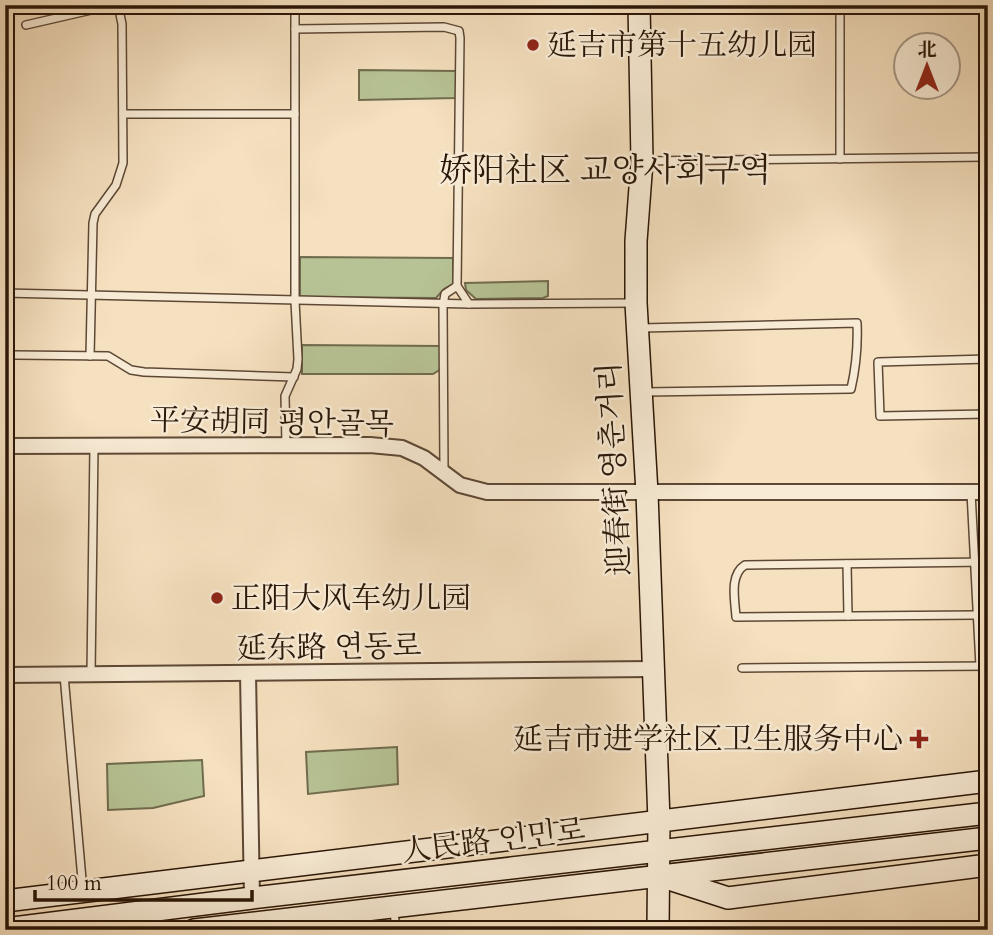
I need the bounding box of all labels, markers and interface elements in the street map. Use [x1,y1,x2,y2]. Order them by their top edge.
place label: 延吉市第十五幼儿园 [547,25,817,66]
north arrow [892,32,962,102]
marker: 延吉市第十五幼儿园 [525,37,541,53]
text: 北 [917,37,937,63]
district label: 娇阳社区 교양사회구역 [439,148,771,193]
street label: 迎春街 영춘거리 [588,361,641,577]
street label: 平安胡同 평안골목 [150,400,394,445]
place label: 正阳大风车幼儿园 [231,578,471,619]
marker: 正阳大风车幼儿园 [209,590,225,606]
street label: 延东路 연동로 [236,625,422,670]
place label: 延吉市进学社区卫生服务中心 [513,719,903,760]
marker: 延吉市进学社区卫生服务中心 [909,729,929,749]
street label: 人民路 인민로 [399,809,587,872]
scale bar [35,858,252,902]
text: 100 m [46,869,102,898]

